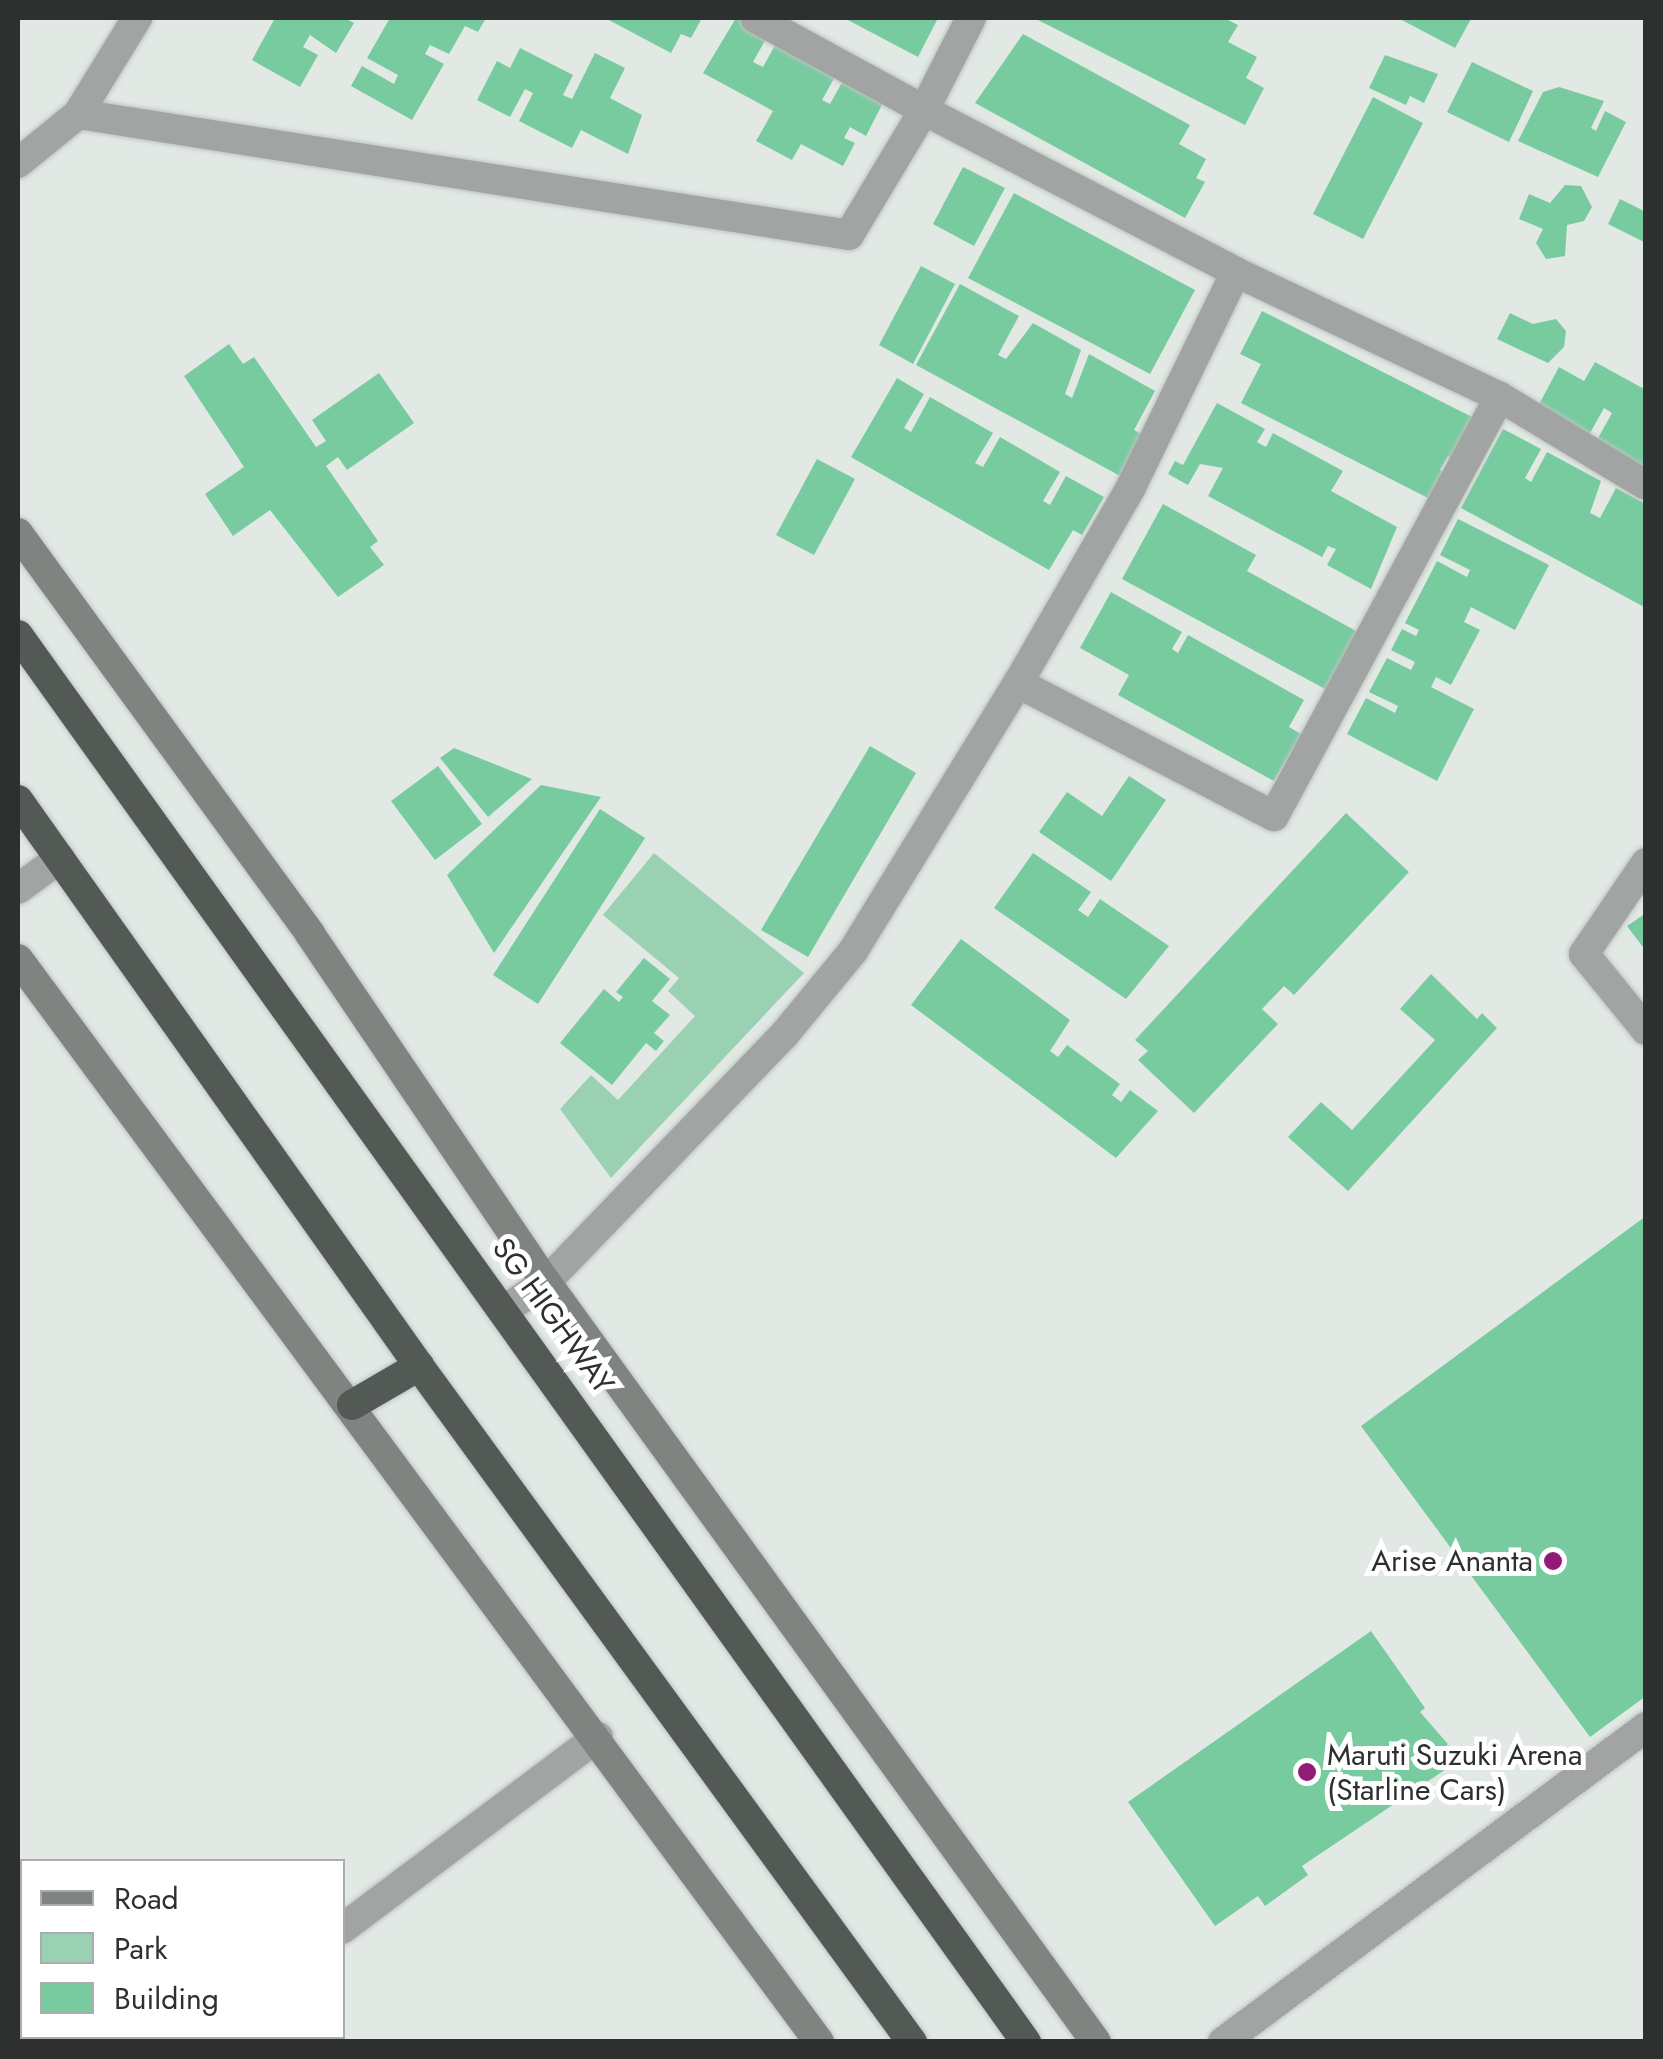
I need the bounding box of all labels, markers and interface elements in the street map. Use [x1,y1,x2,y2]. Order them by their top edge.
street label: SG HIGHWAY [485,1231,621,1401]
place label: Arise Ananta [1371,1543,1533,1579]
marker: Arise Ananta [1542,1550,1564,1572]
place label: Maruti Suzuki Arena (Starline Cars) [1327,1737,1582,1808]
marker: Maruti Suzuki Arena (Starline Cars) [1296,1761,1318,1783]
legend [20,1859,345,2039]
text: Road [114,1877,179,1920]
text: Park [114,1927,167,1970]
text: Building [114,1977,219,2020]

